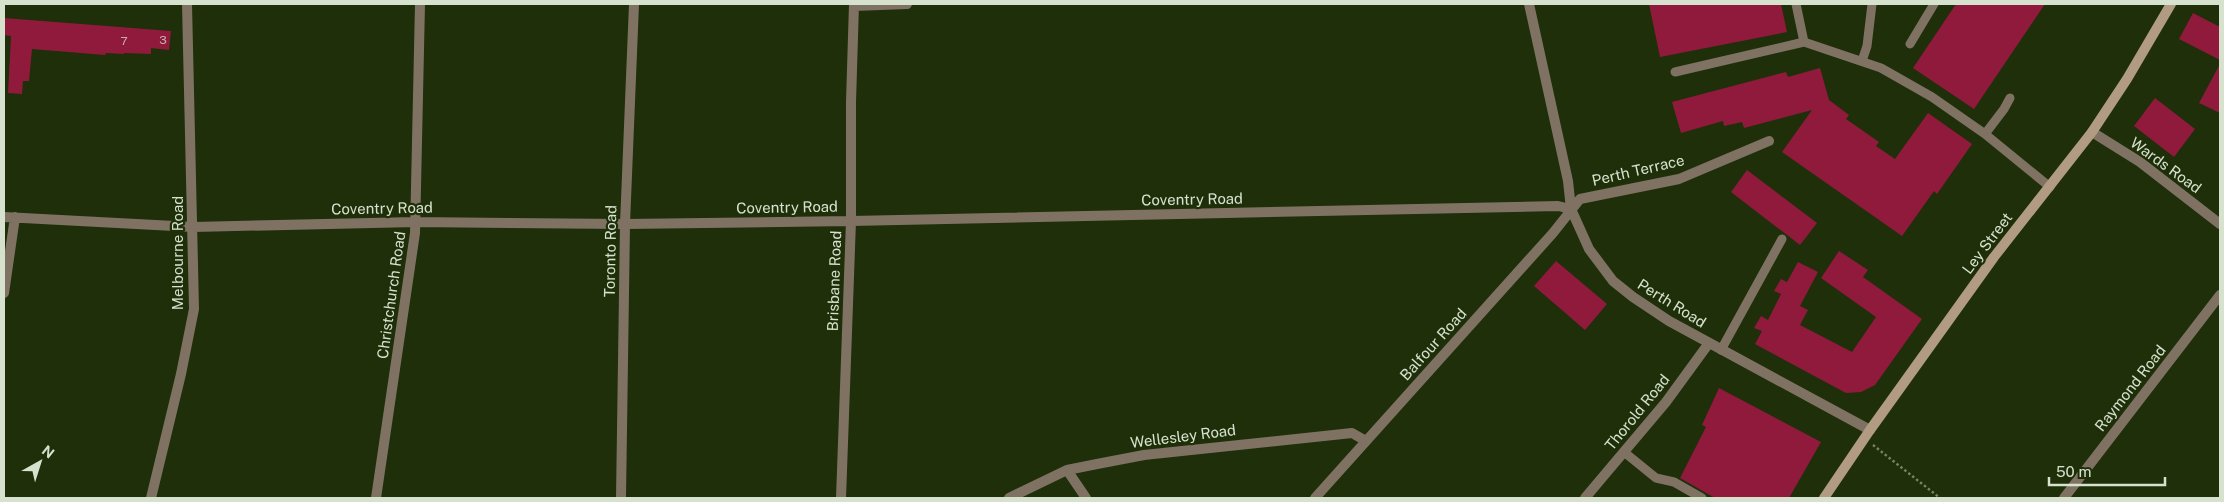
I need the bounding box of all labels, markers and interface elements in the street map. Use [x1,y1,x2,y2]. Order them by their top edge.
house number: 3 [159,33,167,47]
house number: 7 [120,34,128,48]
street label: Wards Road [2127,134,2205,196]
street label: Perth Terrace [1590,151,1686,189]
street label: Coventry Road [1141,190,1243,208]
street label: Melbourne Road [169,196,186,310]
street label: Coventry Road [736,198,838,216]
street label: Coventry Road [331,199,433,217]
street label: Toronto Road [601,205,619,297]
street label: Ley Street [1958,209,2016,277]
street label: Christchurch Road [374,230,408,360]
street label: Brisbane Road [824,230,844,332]
street label: Perth Road [1635,275,1709,331]
street label: Balfour Road [1396,305,1470,383]
street label: Raymond Road [2091,342,2169,434]
street label: Thorold Road [1601,371,1673,453]
street label: Wellesley Road [1129,421,1237,451]
north arrow [15,437,65,487]
text: N [39,442,57,462]
scale bar [2049,454,2165,486]
text: 50 m [2056,463,2091,480]

